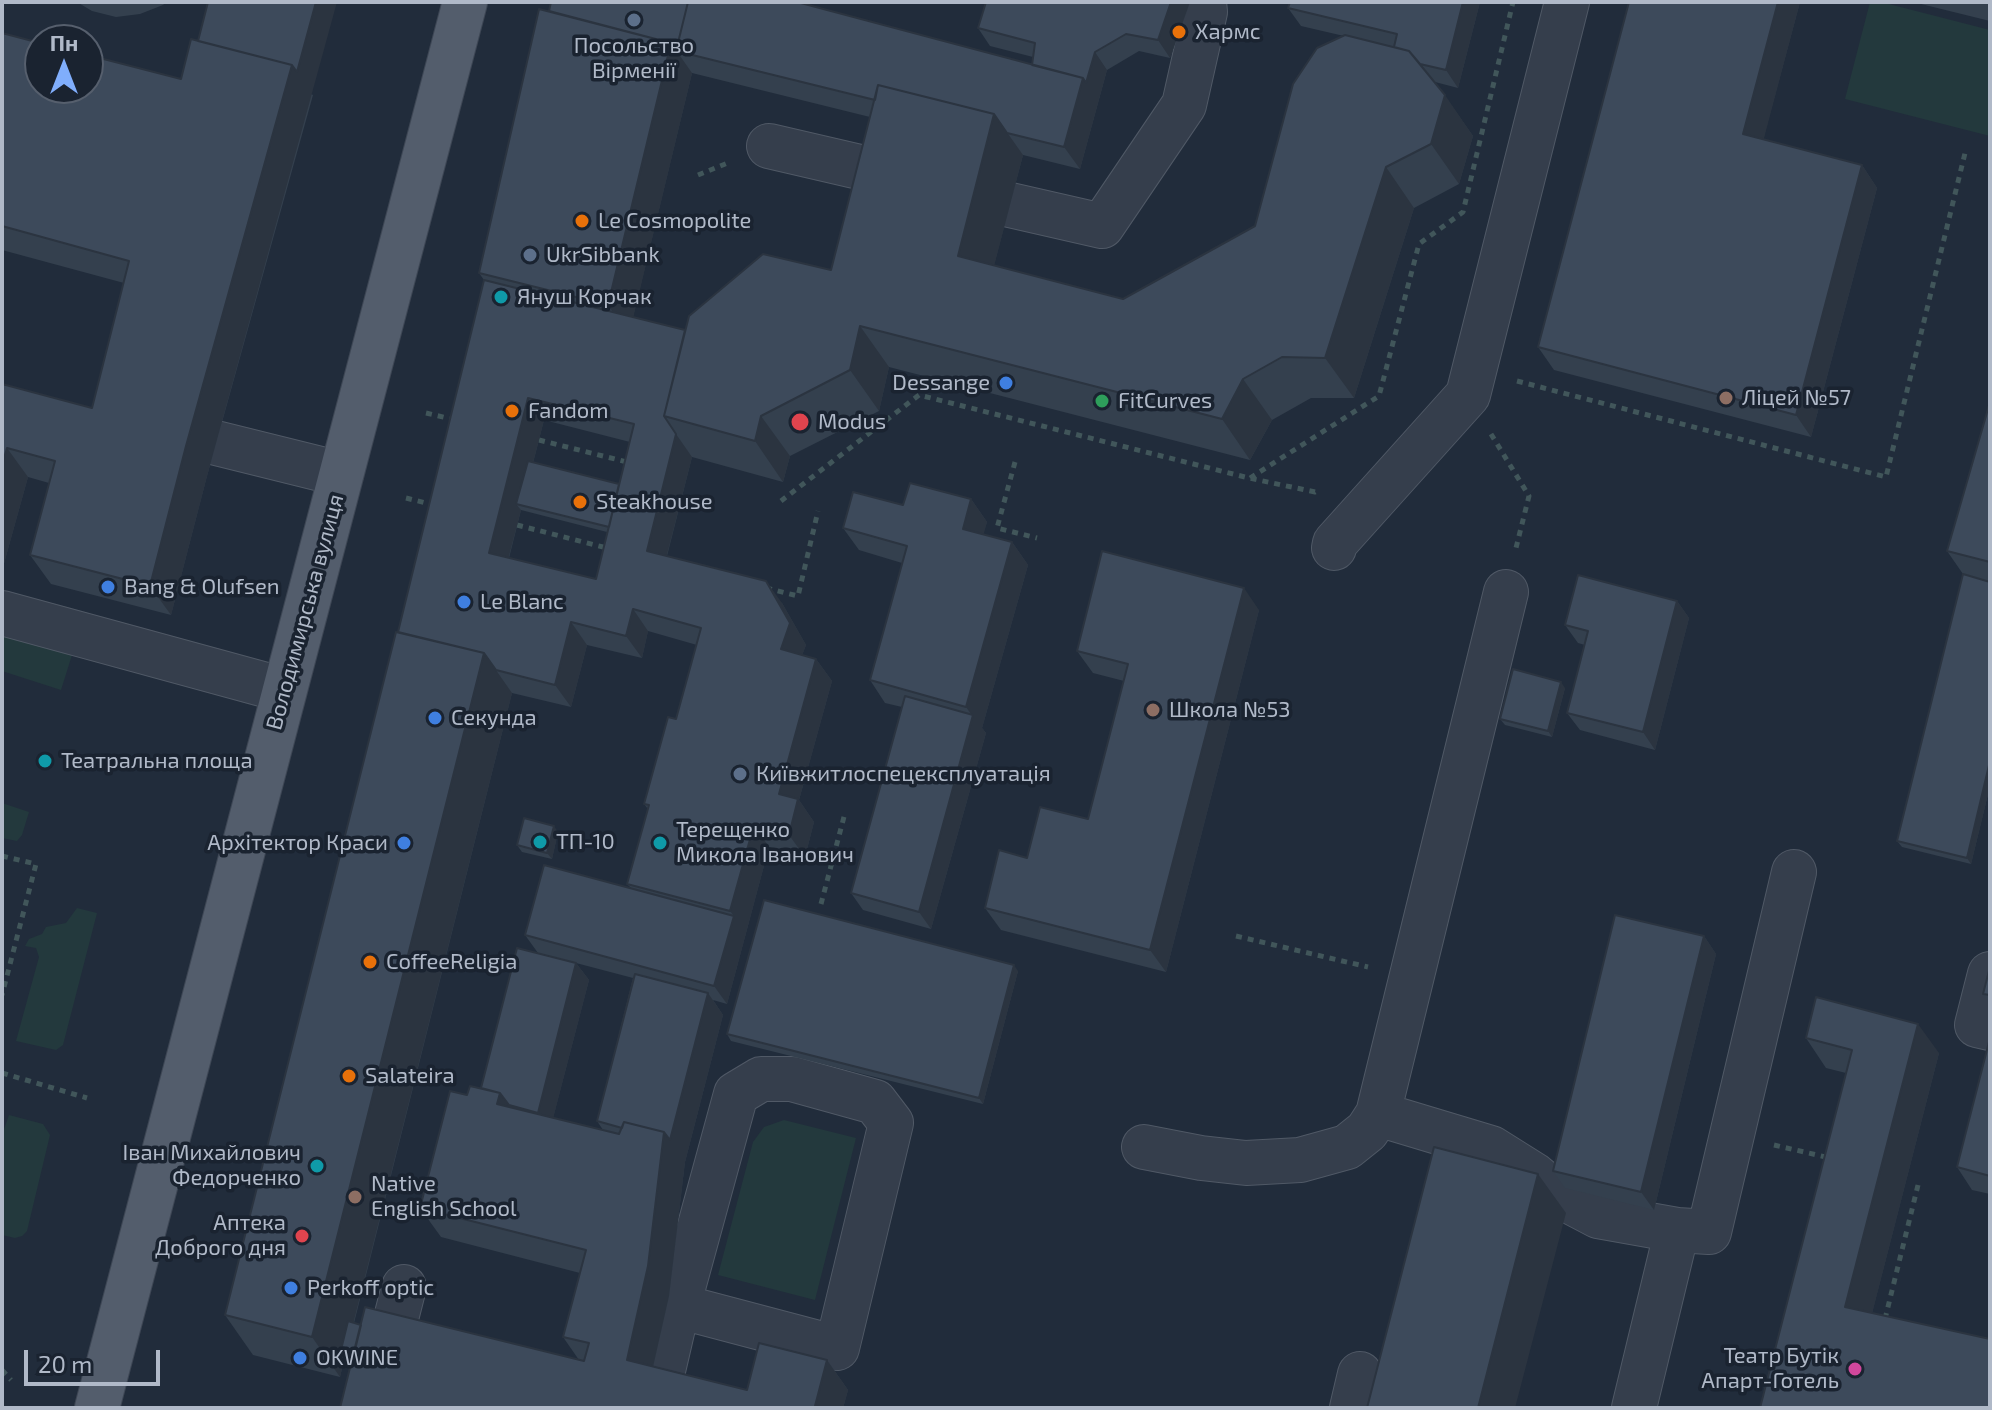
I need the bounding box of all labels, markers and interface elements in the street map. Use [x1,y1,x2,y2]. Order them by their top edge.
marker: Посольство Вірменії [625,11,643,29]
place label: Хармс [1195,19,1261,45]
marker: Хармс [1170,23,1188,41]
north arrow [24,24,104,104]
text: Пн [50,29,78,55]
place label: Посольство Вірменії [574,33,694,84]
place label: Le Cosmopolite [598,208,751,234]
marker: Le Cosmopolite [573,212,591,230]
place label: UkrSibbank [546,242,660,268]
marker: UkrSibbank [521,246,539,264]
place label: Януш Корчак [517,284,652,310]
marker: Януш Корчак [492,288,510,306]
place label: Dessange [892,370,990,396]
marker: Dessange [997,374,1015,392]
place label: Ліцей №57 [1742,385,1851,411]
place label: FitCurves [1118,388,1212,414]
marker: Ліцей №57 [1717,389,1735,407]
marker: FitCurves [1093,392,1111,410]
place label: Fandom [528,398,609,424]
marker: Fandom [503,402,521,420]
place label: Modus [818,409,886,435]
marker: Modus [789,411,811,433]
place label: Steakhouse [596,489,712,515]
street label: Володимирська вулиця [261,491,349,733]
marker: Steakhouse [571,493,589,511]
place label: Bang & Olufsen [124,574,279,600]
marker: Bang & Olufsen [99,578,117,596]
place label: Le Blanc [480,589,564,615]
marker: Le Blanc [455,593,473,611]
place label: Школа №53 [1169,697,1290,723]
marker: Школа №53 [1144,701,1162,719]
place label: Секунда [451,705,537,731]
marker: Секунда [426,709,444,727]
place label: Театральна площа [61,748,253,774]
marker: Театральна площа [36,752,54,770]
place label: Київжитлоспецексплуатація [756,761,1051,787]
marker: Київжитлоспецексплуатація [731,765,749,783]
place label: Терещенко Микола Іванович [676,817,854,868]
place label: ТП-10 [556,829,615,855]
place label: Архітектор Краси [207,830,388,856]
marker: ТП-10 [531,833,549,851]
marker: Архітектор Краси [395,834,413,852]
marker: Терещенко Микола Іванович [651,834,669,852]
place label: CoffeeReligia [386,949,517,975]
marker: CoffeeReligia [361,953,379,971]
place label: Salateira [365,1063,455,1089]
marker: Salateira [340,1067,358,1085]
place label: Іван Михайлович Федорченко [123,1140,301,1192]
marker: Іван Михайлович Федорченко [308,1157,326,1175]
place label: Native English School [371,1171,517,1222]
marker: Native English School [346,1188,364,1206]
place label: Аптека Доброго дня [155,1210,286,1262]
marker: Аптека Доброго дня [293,1227,311,1245]
place label: Perkoff optic [307,1275,434,1301]
marker: Perkoff optic [282,1279,300,1297]
scale bar [28,1334,164,1384]
place label: Театр Бутік Апарт-Готель [1701,1343,1839,1394]
place label: OKWINE [316,1345,398,1371]
text: 20 m [38,1349,92,1378]
marker: OKWINE [291,1349,309,1367]
marker: Театр Бутік Апарт-Готель [1846,1360,1864,1378]

